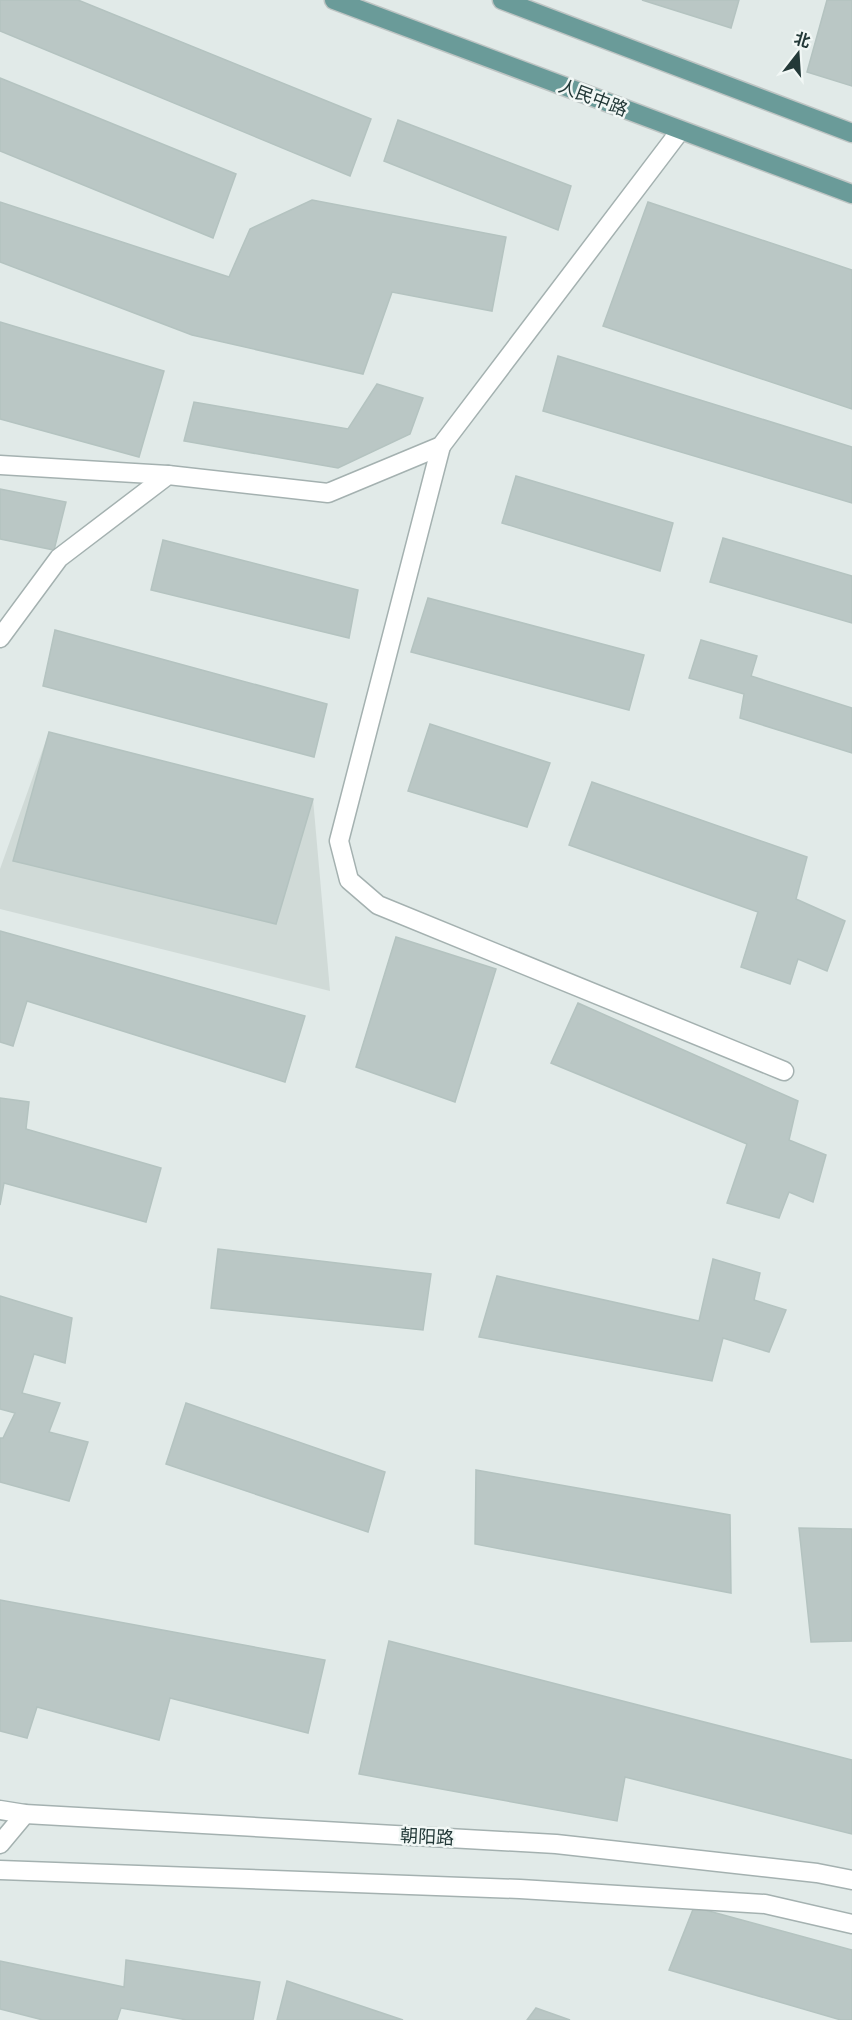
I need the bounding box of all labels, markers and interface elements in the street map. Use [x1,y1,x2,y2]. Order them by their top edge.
north arrow [768,24,828,84]
text: 北 [792,28,813,52]
street label: 人民中路 [556,74,631,120]
street label: 朝阳路 [400,1824,455,1848]

